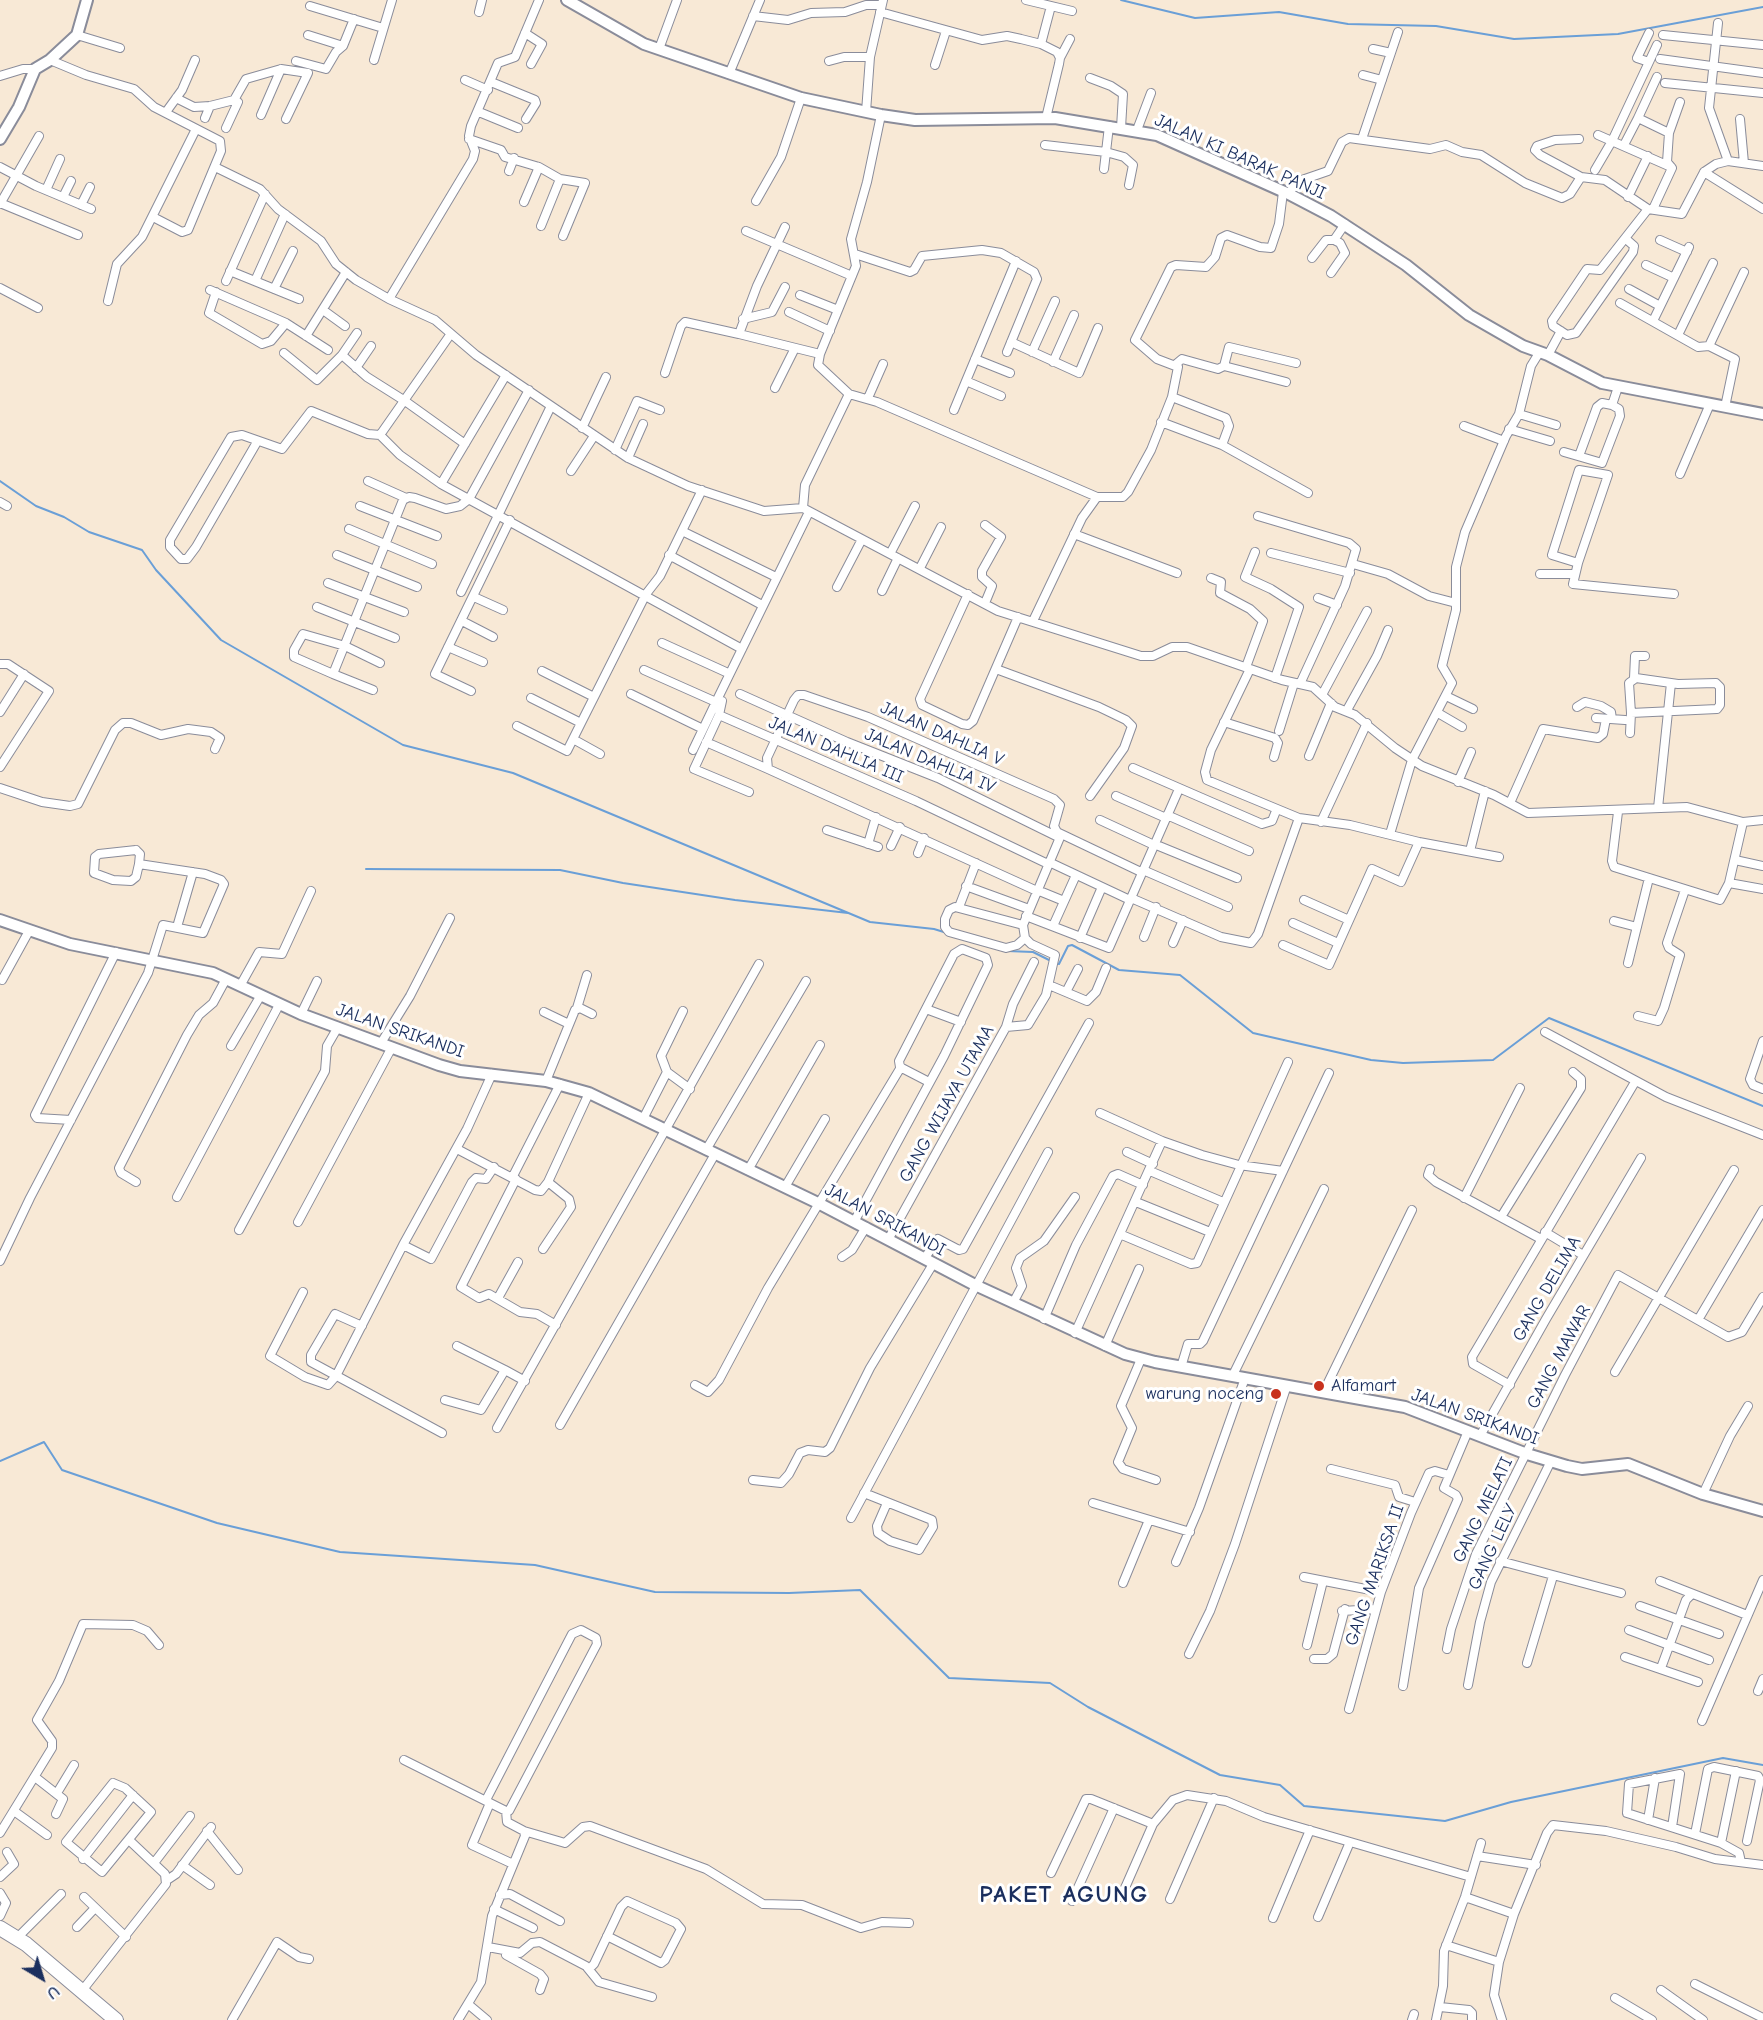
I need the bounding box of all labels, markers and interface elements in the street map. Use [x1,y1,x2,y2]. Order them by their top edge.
street label: JALAN KI BARAK PANJI [1151,110,1329,204]
street label: JALAN DAHLIA V [877,697,1007,771]
street label: JALAN DAHLIA III [765,712,907,788]
street label: JALAN DAHLIA IV [861,724,999,798]
street label: JALAN SRIKANDI [333,999,467,1063]
street label: GANG WIJAYA UTAMA [895,1022,999,1186]
street label: JALAN SRIKANDI [821,1179,949,1261]
street label: GANG DELIMA [1508,1233,1586,1345]
street label: GANG MAWAR [1523,1301,1595,1413]
place label: Alfamart [1331,1375,1396,1397]
marker: Alfamart [1312,1379,1326,1393]
place label: warung noceng [1146,1383,1264,1405]
street label: JALAN SRIKANDI [1408,1384,1542,1450]
marker: warung noceng [1269,1387,1283,1401]
street label: GANG MELATI [1448,1454,1518,1566]
street label: GANG LELY [1464,1501,1522,1593]
street label: GANG MARIKSA II [1341,1502,1409,1648]
district label: PAKET AGUNG [979,1881,1149,1909]
north arrow [12,1948,72,2008]
text: U [43,1982,63,2003]

